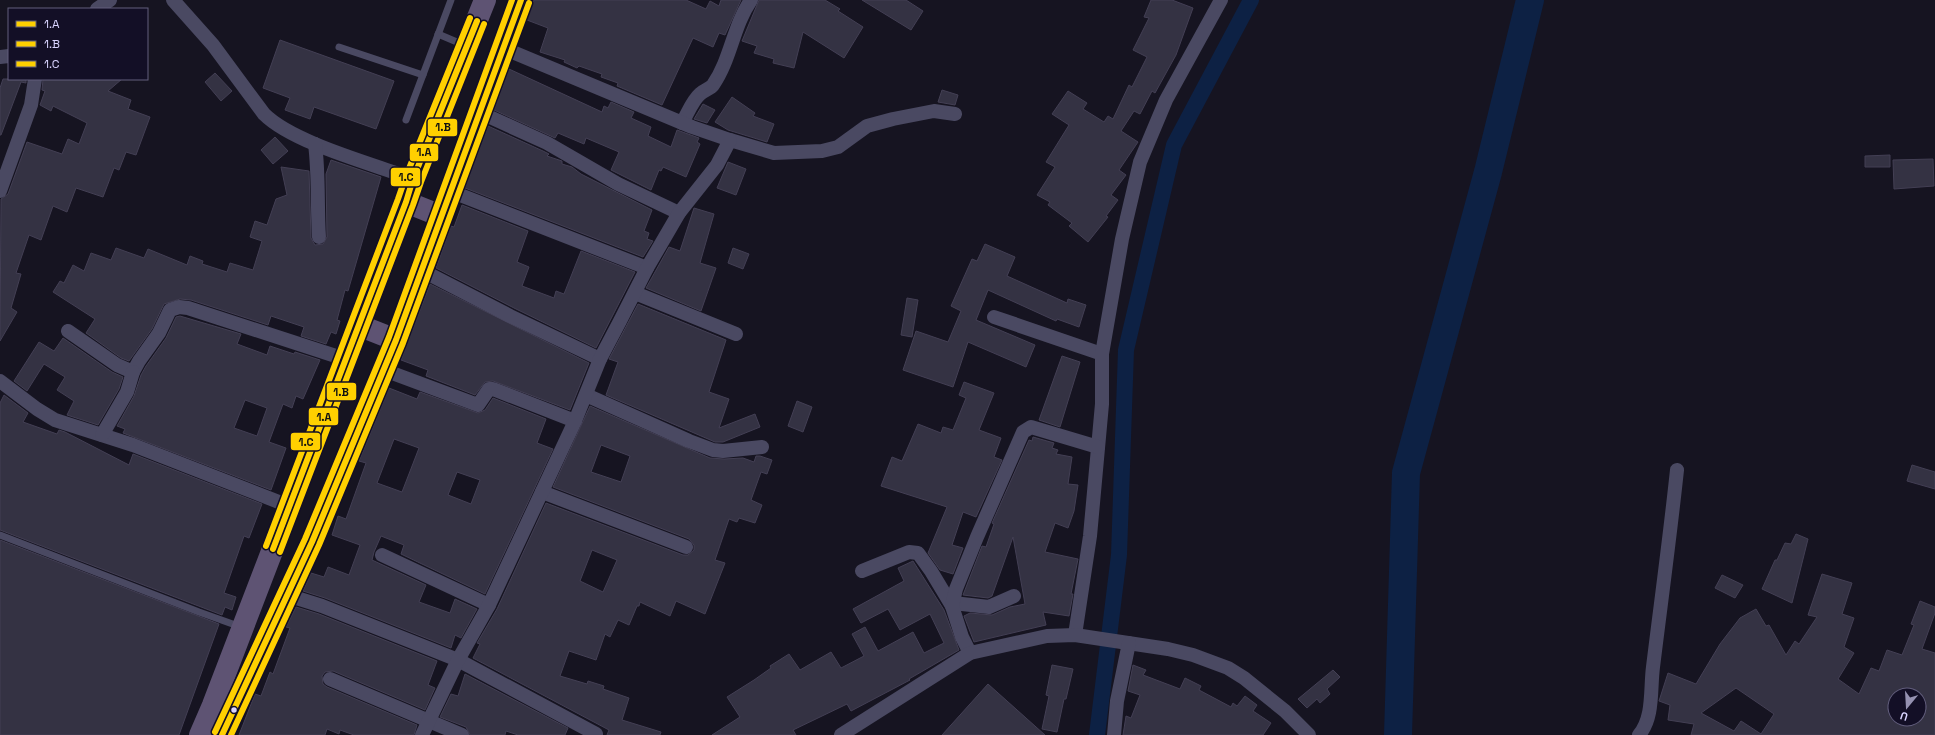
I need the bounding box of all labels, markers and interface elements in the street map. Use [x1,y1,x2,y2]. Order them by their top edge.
legend [8,8,148,80]
text: 1.A [44,16,60,32]
text: 1.B [44,36,60,52]
text: 1.C [44,56,60,72]
line badge: 1.B [427,118,458,137]
text: 1.B [435,120,451,134]
line badge: 1.A [409,143,439,162]
text: 1.A [416,145,432,159]
line badge: 1.C [390,167,421,187]
text: 1.C [398,170,414,184]
line badge: 1.B [326,382,357,401]
text: 1.B [333,385,349,399]
line badge: 1.A [308,407,339,426]
text: 1.A [316,410,332,424]
line badge: 1.C [290,432,321,451]
text: 1.C [298,435,314,449]
north arrow [1887,687,1927,727]
unlabelled marker [229,705,239,715]
text: U [1898,709,1910,724]

